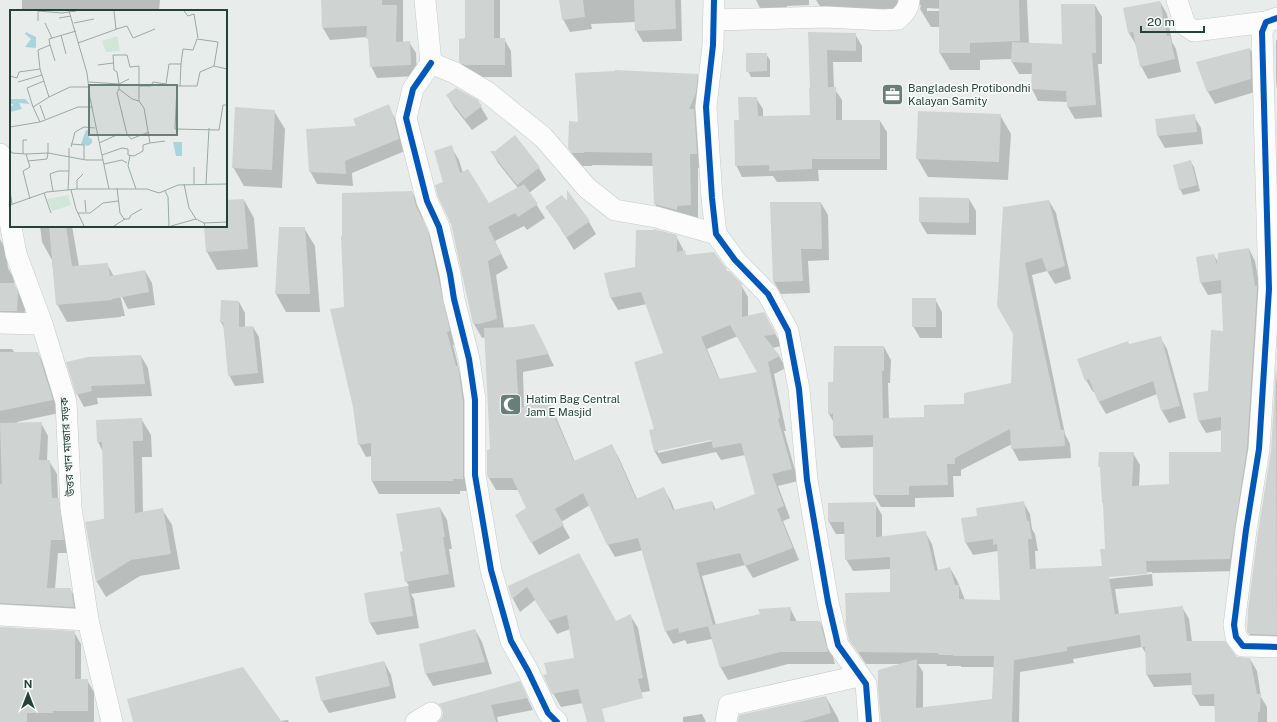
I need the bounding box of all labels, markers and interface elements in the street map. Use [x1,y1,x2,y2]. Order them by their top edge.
scale bar [1141,8,1204,34]
inset map [10,10,227,227]
text: 20 m [1147,15,1175,29]
office icon: Bangladesh Protibondhi Kalayan Samity [879,81,905,107]
place label: Bangladesh Protibondhi Kalayan Samity [908,82,1030,107]
mosque icon: Hatim Bag Central Jam E Masjid [498,392,524,418]
place label: Hatim Bag Central Jam E Masjid [526,393,620,418]
street label: উত্তর খান মাজার সড়ক [58,397,77,498]
north arrow [8,674,48,714]
text: N [24,678,32,690]

